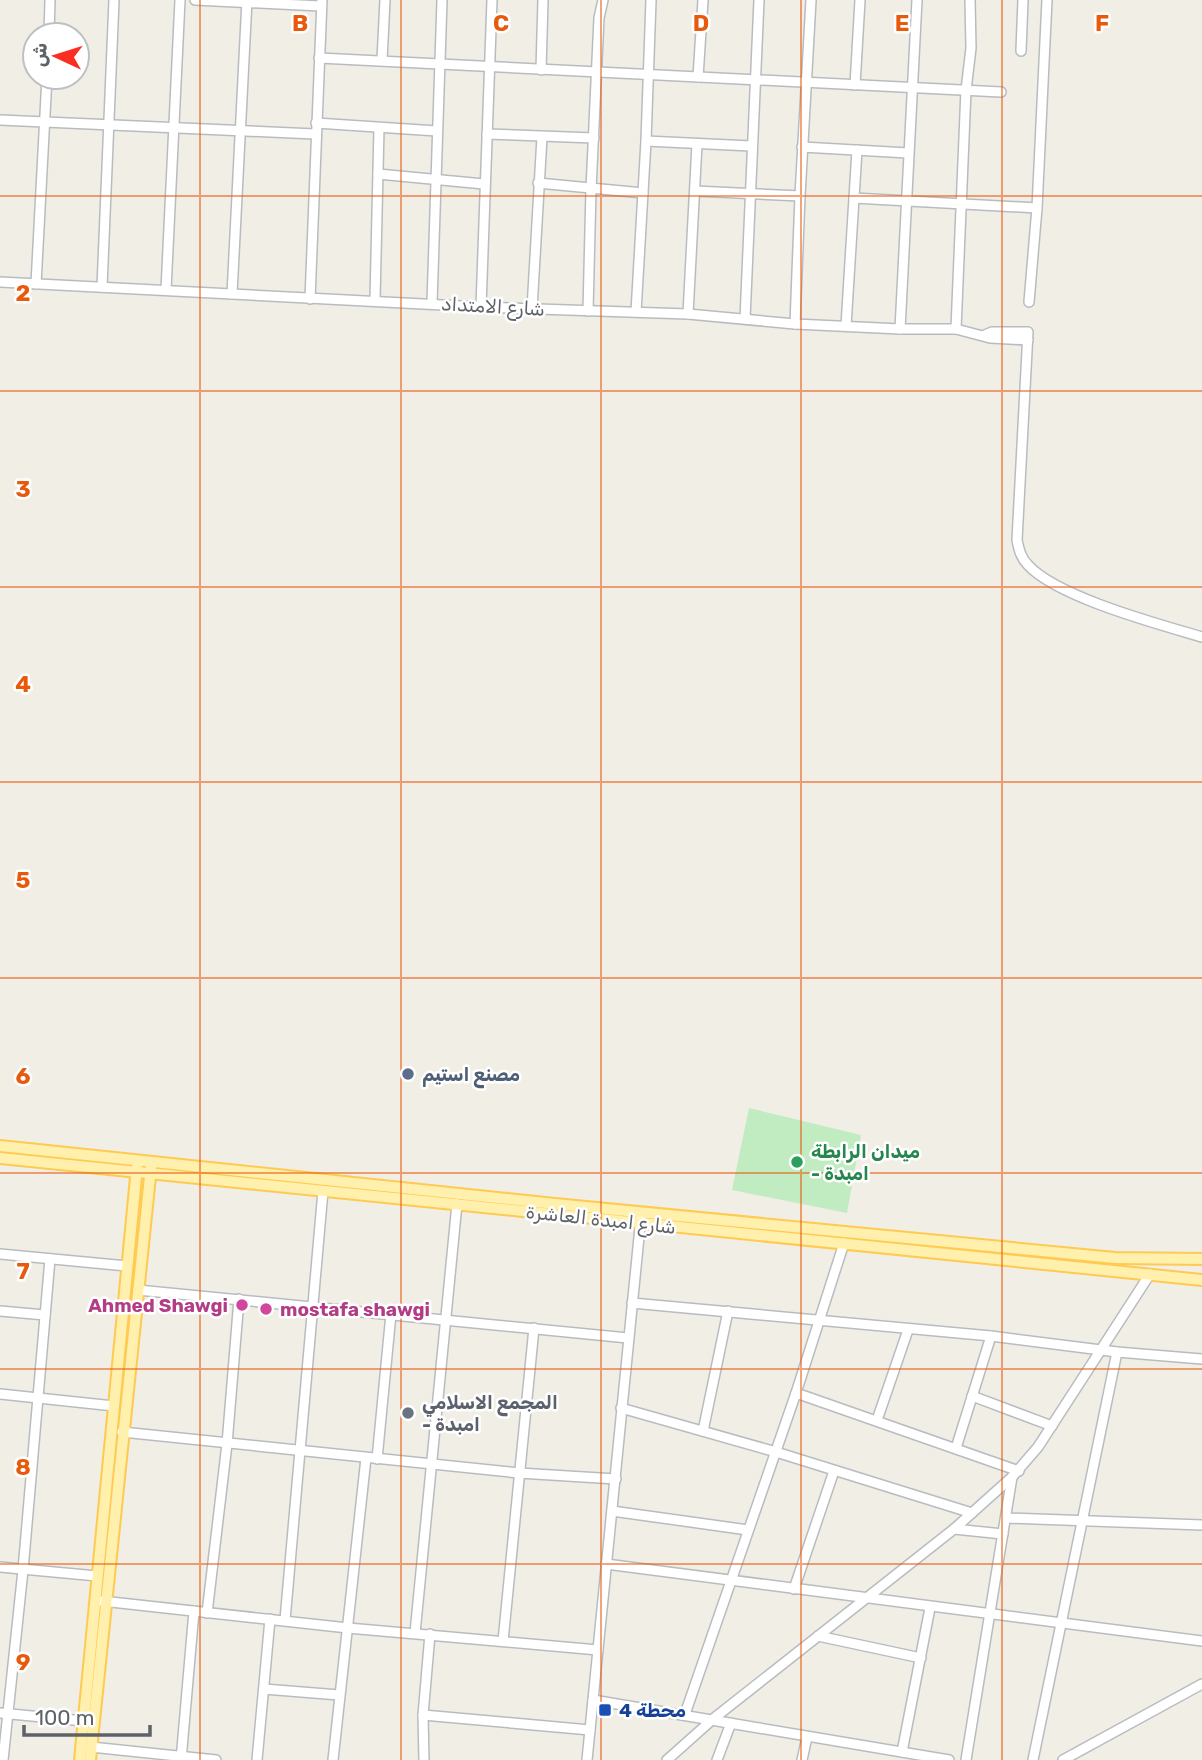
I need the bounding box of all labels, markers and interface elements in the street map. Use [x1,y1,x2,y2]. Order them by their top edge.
text: B [292,9,308,37]
text: C [493,9,509,37]
text: D [693,9,709,37]
text: E [895,9,909,37]
text: F [1095,9,1109,37]
north arrow [21,21,91,91]
text: ش [27,42,52,68]
text: 2 [16,279,30,307]
street label: شارع الامتداد [440,292,545,323]
text: 3 [15,475,31,503]
text: 4 [15,670,31,698]
text: 5 [16,866,31,894]
text: 6 [16,1062,31,1090]
place label: مصنع استيم [422,1063,520,1089]
marker: مصنع استيم [400,1066,416,1082]
place label: ميدان الرابطة - امبدة [811,1140,920,1185]
marker: ميدان الرابطة - امبدة [789,1154,805,1170]
street label: شارع امبدة العاشرة [525,1200,677,1241]
text: 7 [16,1257,30,1285]
place label: Ahmed Shawgi [88,1294,228,1317]
marker: Ahmed Shawgi [234,1297,250,1313]
place label: mostafa shawgi [280,1298,430,1321]
marker: mostafa shawgi [258,1301,274,1317]
place label: المجمع الاسلامي - امبدة [422,1391,558,1436]
marker: المجمع الاسلامي - امبدة [400,1405,416,1421]
text: 8 [15,1453,31,1481]
text: 9 [16,1648,30,1676]
scale bar [24,1694,150,1738]
place label: محطة 4 [619,1699,686,1722]
marker: محطة 4 [597,1702,613,1718]
text: 100 m [35,1705,94,1730]

